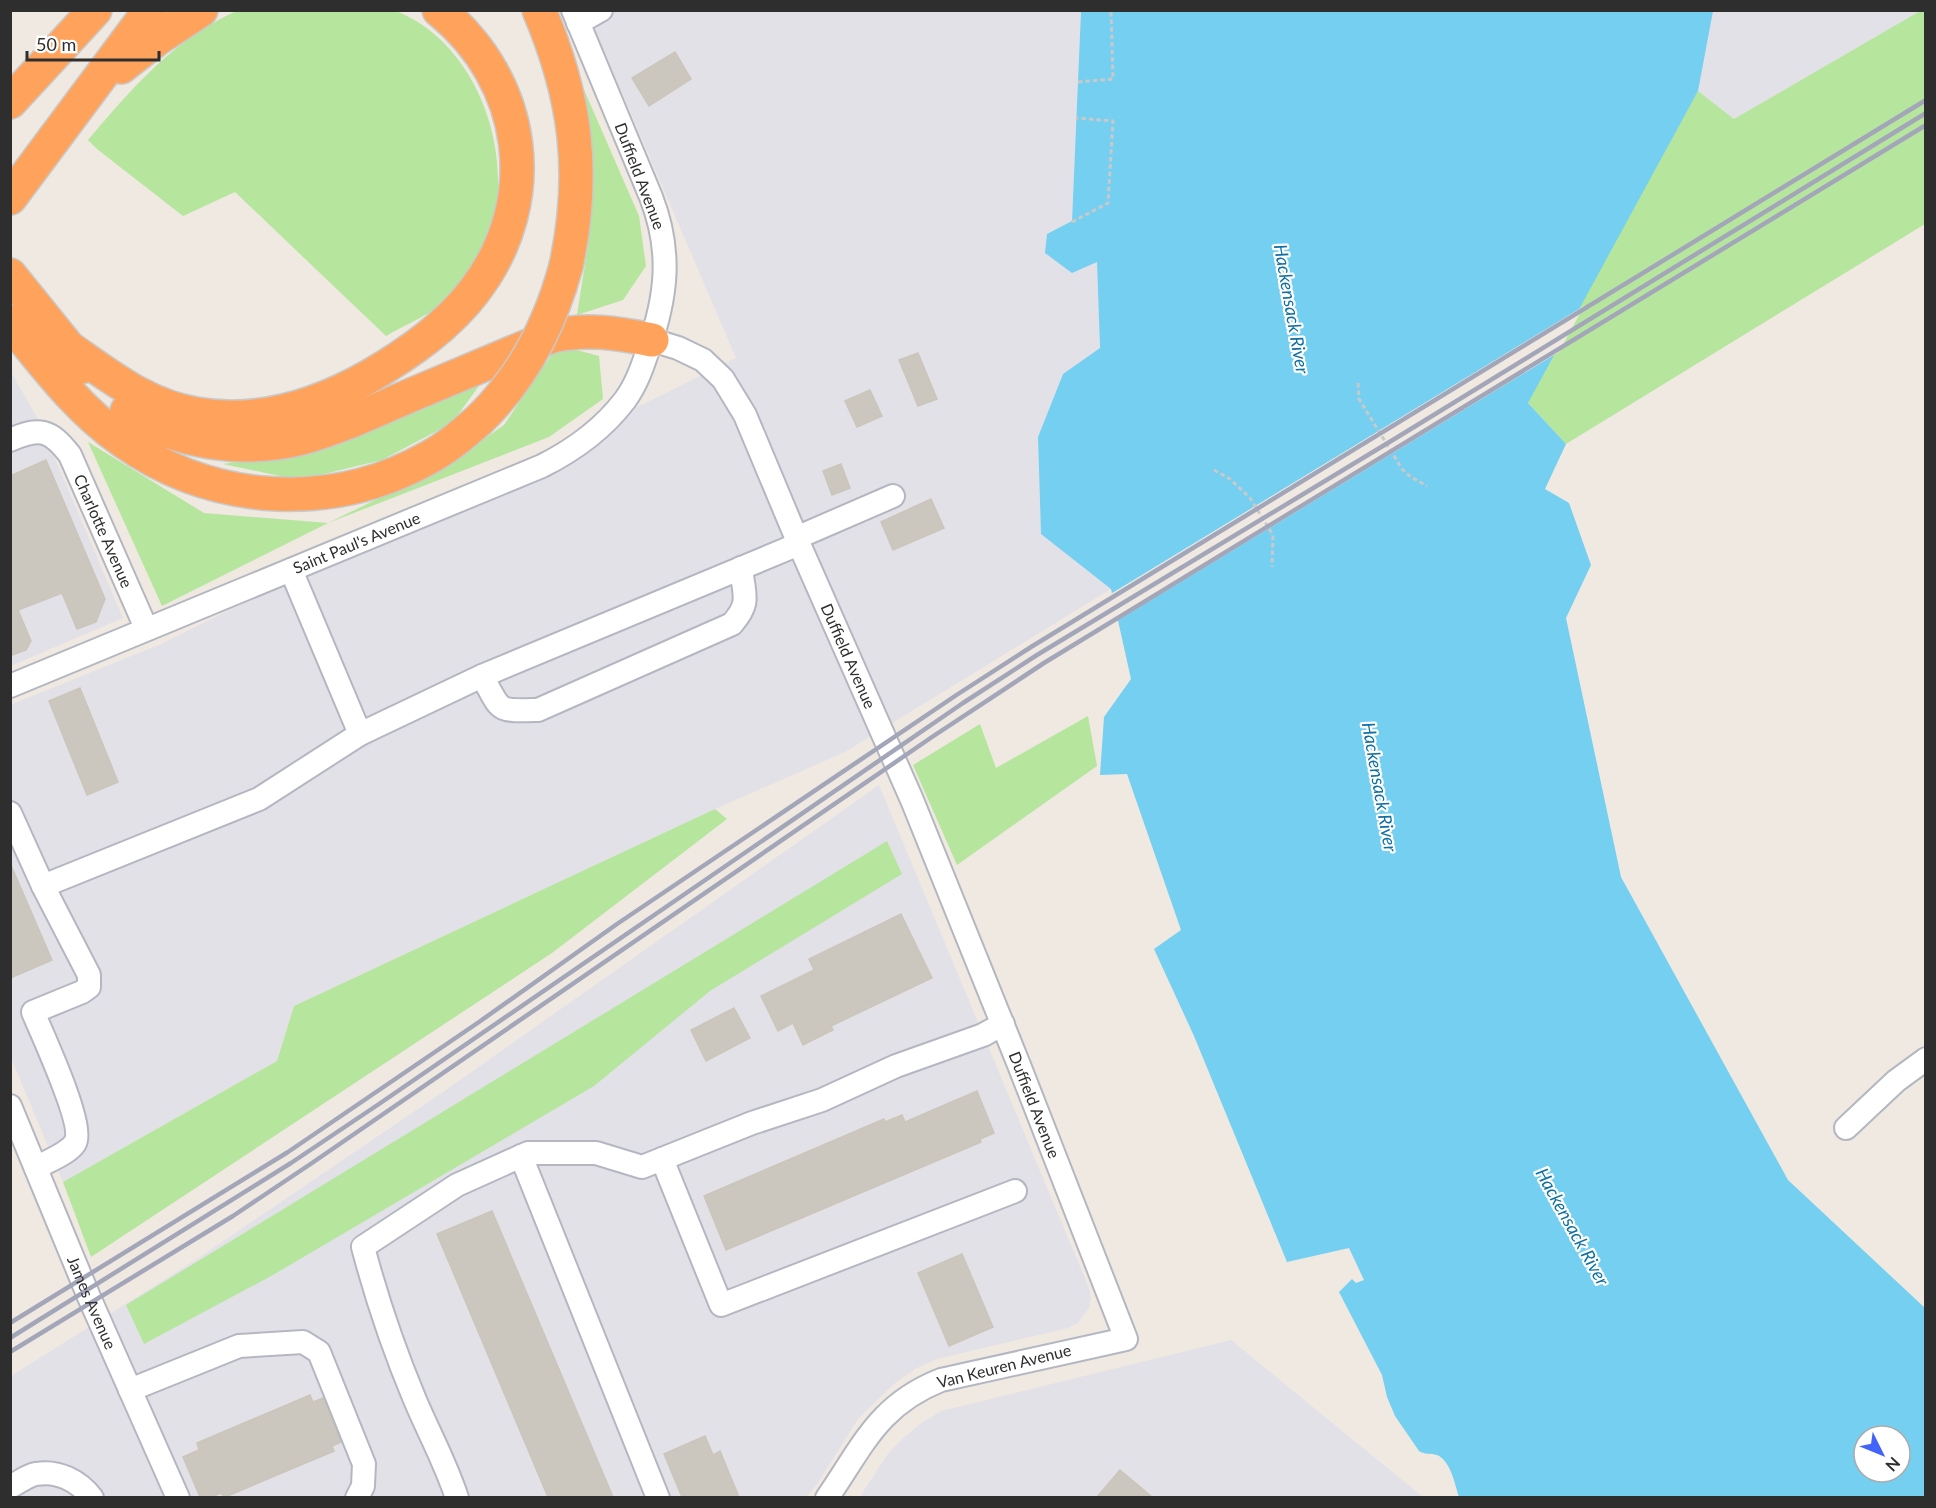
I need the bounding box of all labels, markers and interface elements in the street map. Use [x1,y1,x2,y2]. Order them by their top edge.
scale bar [27,24,159,62]
text: 50 m [36,33,76,55]
street label: Duffield Avenue [611,120,670,232]
water label: Hackensack River [1270,242,1314,376]
street label: Charlotte Avenue [71,471,137,591]
street label: Saint Paul's Avenue [290,508,423,577]
street label: Duffield Avenue [817,600,880,711]
water label: Hackensack River [1358,720,1402,854]
street label: Duffield Avenue [1006,1049,1064,1161]
water label: Hackensack River [1531,1164,1615,1290]
street label: James Avenue [64,1253,121,1352]
street label: Van Keuren Avenue [935,1340,1073,1391]
north arrow [1852,1424,1912,1484]
text: N [1882,1454,1904,1476]

